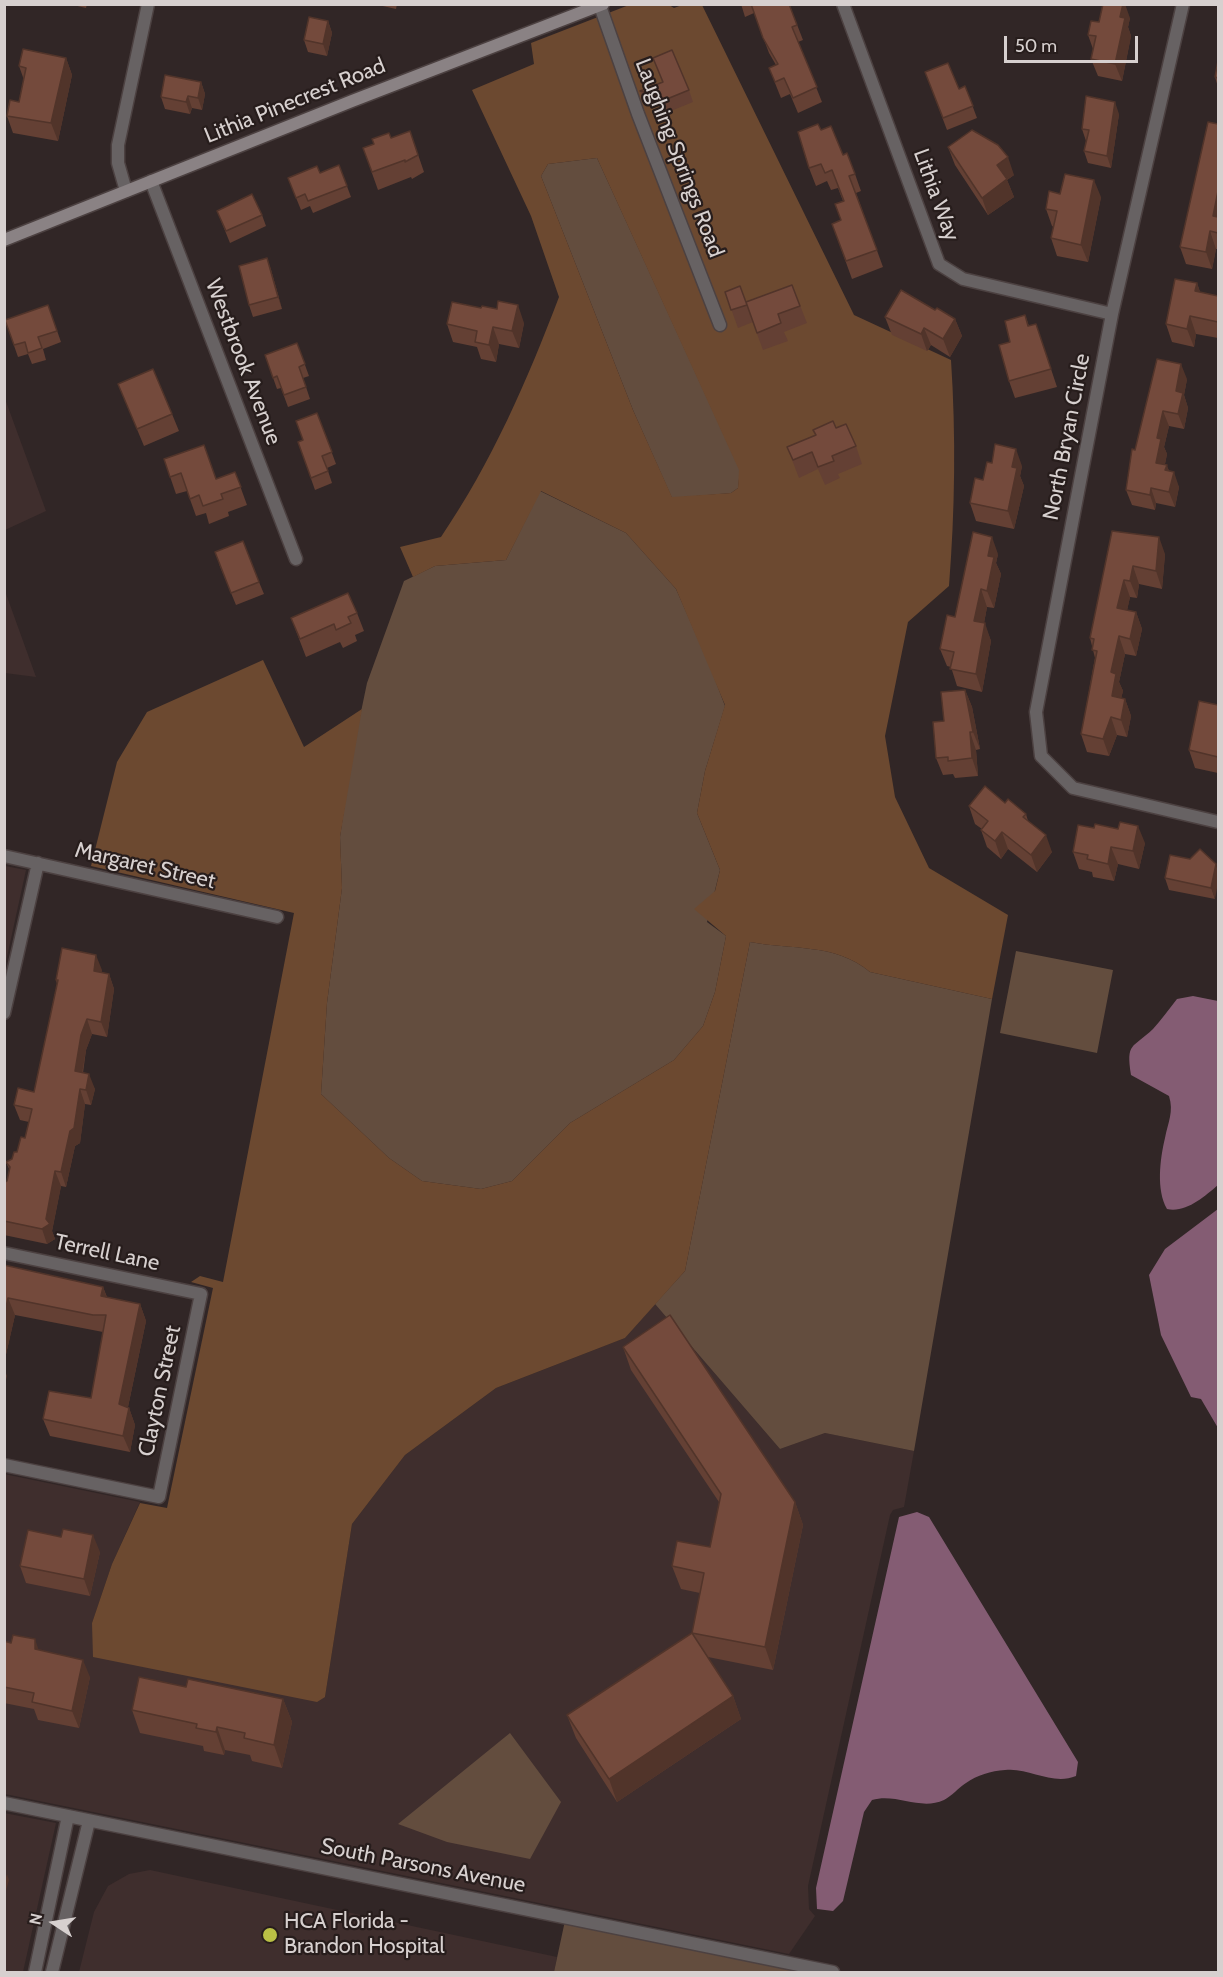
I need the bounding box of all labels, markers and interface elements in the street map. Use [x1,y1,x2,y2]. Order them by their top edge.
scale bar [1007,24,1140,62]
text: 50 m [1015,35,1057,57]
street label: Lithia Pinecrest Road [201,53,389,149]
street label: Laughing Springs Road [629,55,729,261]
street label: Lithia Way [907,145,965,245]
street label: Westbrook Avenue [199,275,287,449]
street label: North Bryan Circle [1038,351,1096,523]
street label: Margaret Street [72,837,218,895]
street label: Terrell Lane [52,1229,162,1277]
street label: Clayton Street [133,1323,187,1459]
street label: South Parsons Avenue [318,1833,528,1899]
north arrow [24,1893,84,1953]
place label: HCA Florida - Brandon Hospital [284,1909,445,1960]
text: N [25,1912,46,1927]
marker: HCA Florida - Brandon Hospital [261,1926,279,1944]

